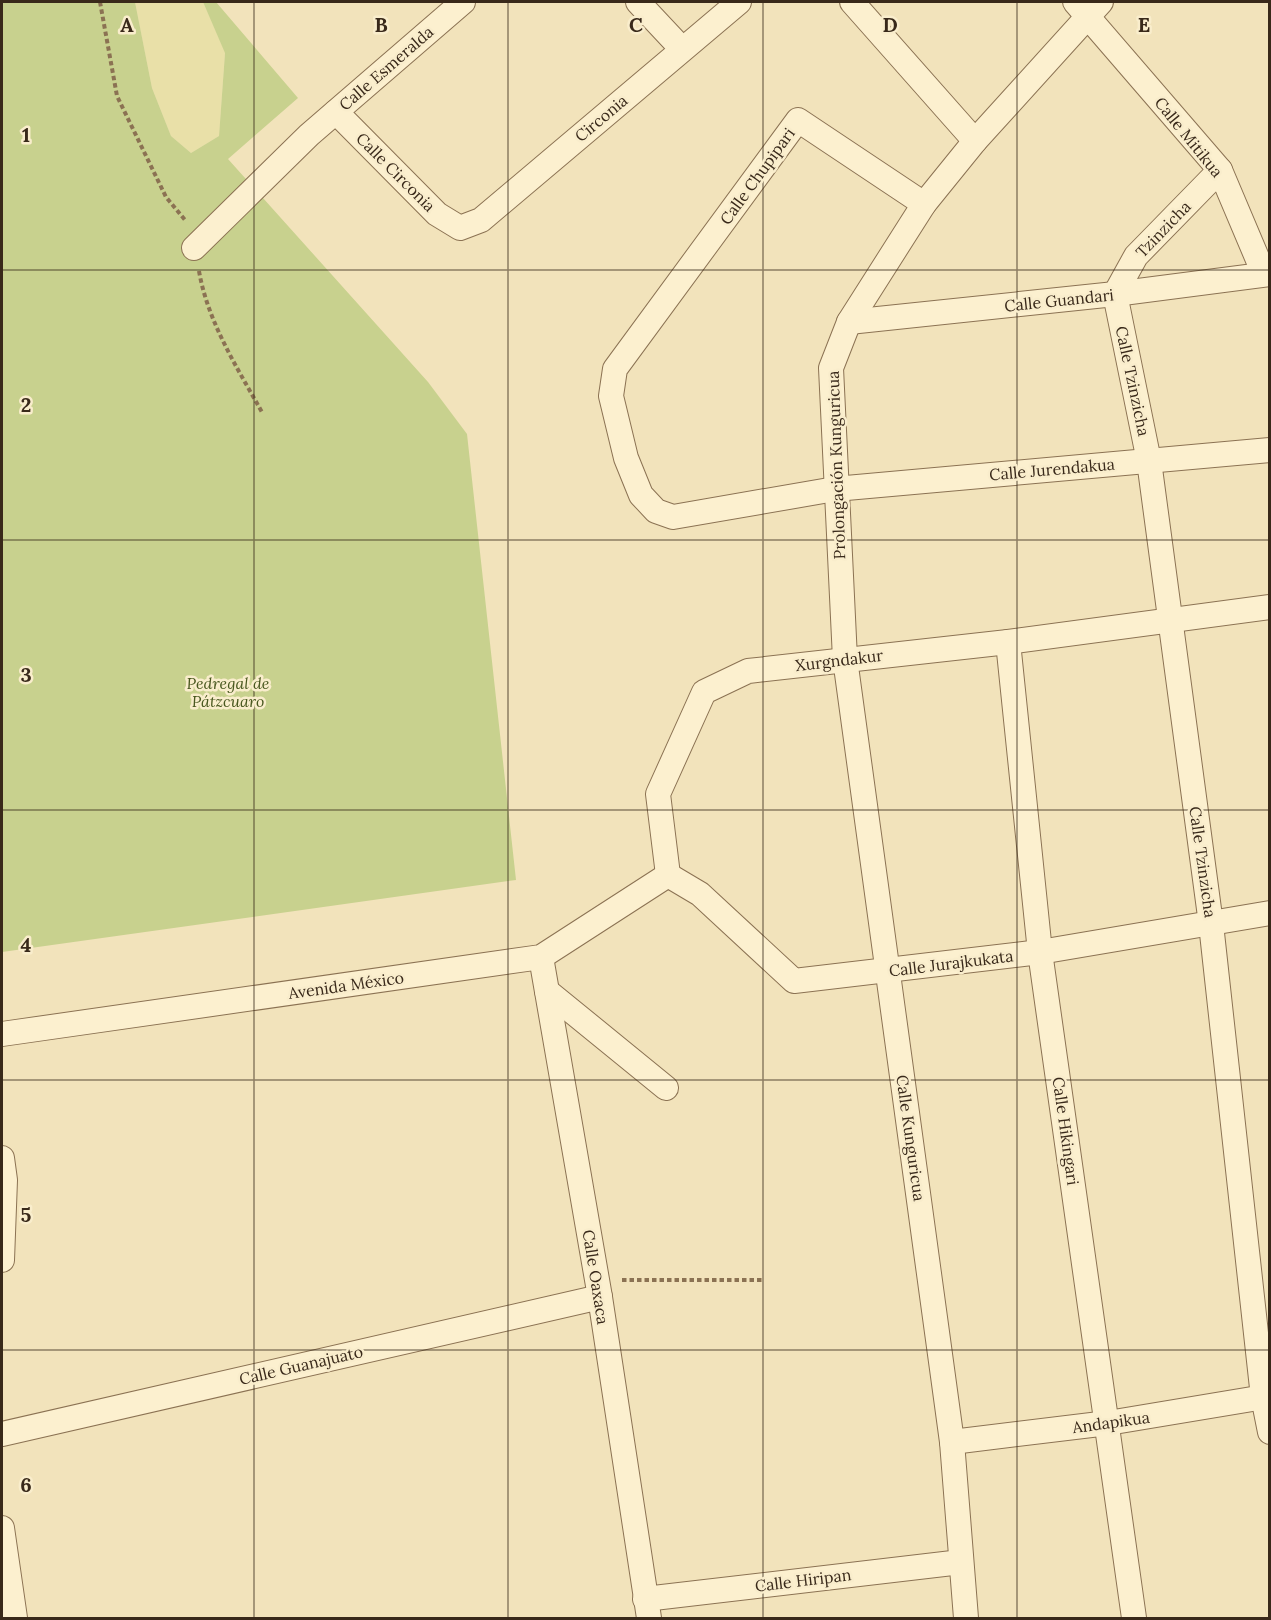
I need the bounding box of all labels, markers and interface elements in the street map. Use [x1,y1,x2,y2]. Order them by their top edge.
text: A [120,12,134,37]
text: B [374,12,388,37]
text: C [629,12,643,37]
text: D [882,12,898,37]
text: E [1138,12,1150,37]
street label: Calle Esmeralda [335,22,437,114]
street label: Circonia [571,90,631,146]
street label: Calle Mitikua [1151,93,1227,181]
text: 1 [22,122,30,147]
street label: Calle Chupipari [715,124,799,228]
street label: Calle Circonia [352,128,440,216]
street label: Tzinzicha [1131,197,1195,261]
street label: Calle Guandari [1003,284,1115,316]
street label: Calle Tzinzicha [1112,324,1154,438]
street label: Prolongación Kunguricua [823,370,849,560]
text: 2 [21,392,31,417]
street label: Calle Jurendakua [988,454,1116,484]
street label: Xurgndakur [794,645,884,675]
text: 3 [20,662,32,687]
park label: Pedregal de Pátzcuaro [187,673,270,711]
street label: Calle Tzinzicha [1185,805,1221,919]
text: 4 [21,932,32,957]
street label: Calle Jurajkukata [888,945,1014,981]
street label: Avenida México [286,967,405,1003]
street label: Calle Kunguricua [892,1074,930,1202]
street label: Calle Hikingari [1048,1076,1084,1186]
text: 5 [21,1202,32,1227]
street label: Calle Oaxaca [579,1228,613,1326]
street label: Calle Guanajuato [237,1341,365,1389]
street label: Andapikua [1070,1407,1151,1437]
text: 6 [20,1472,32,1497]
street label: Calle Hiripan [754,1564,853,1596]

